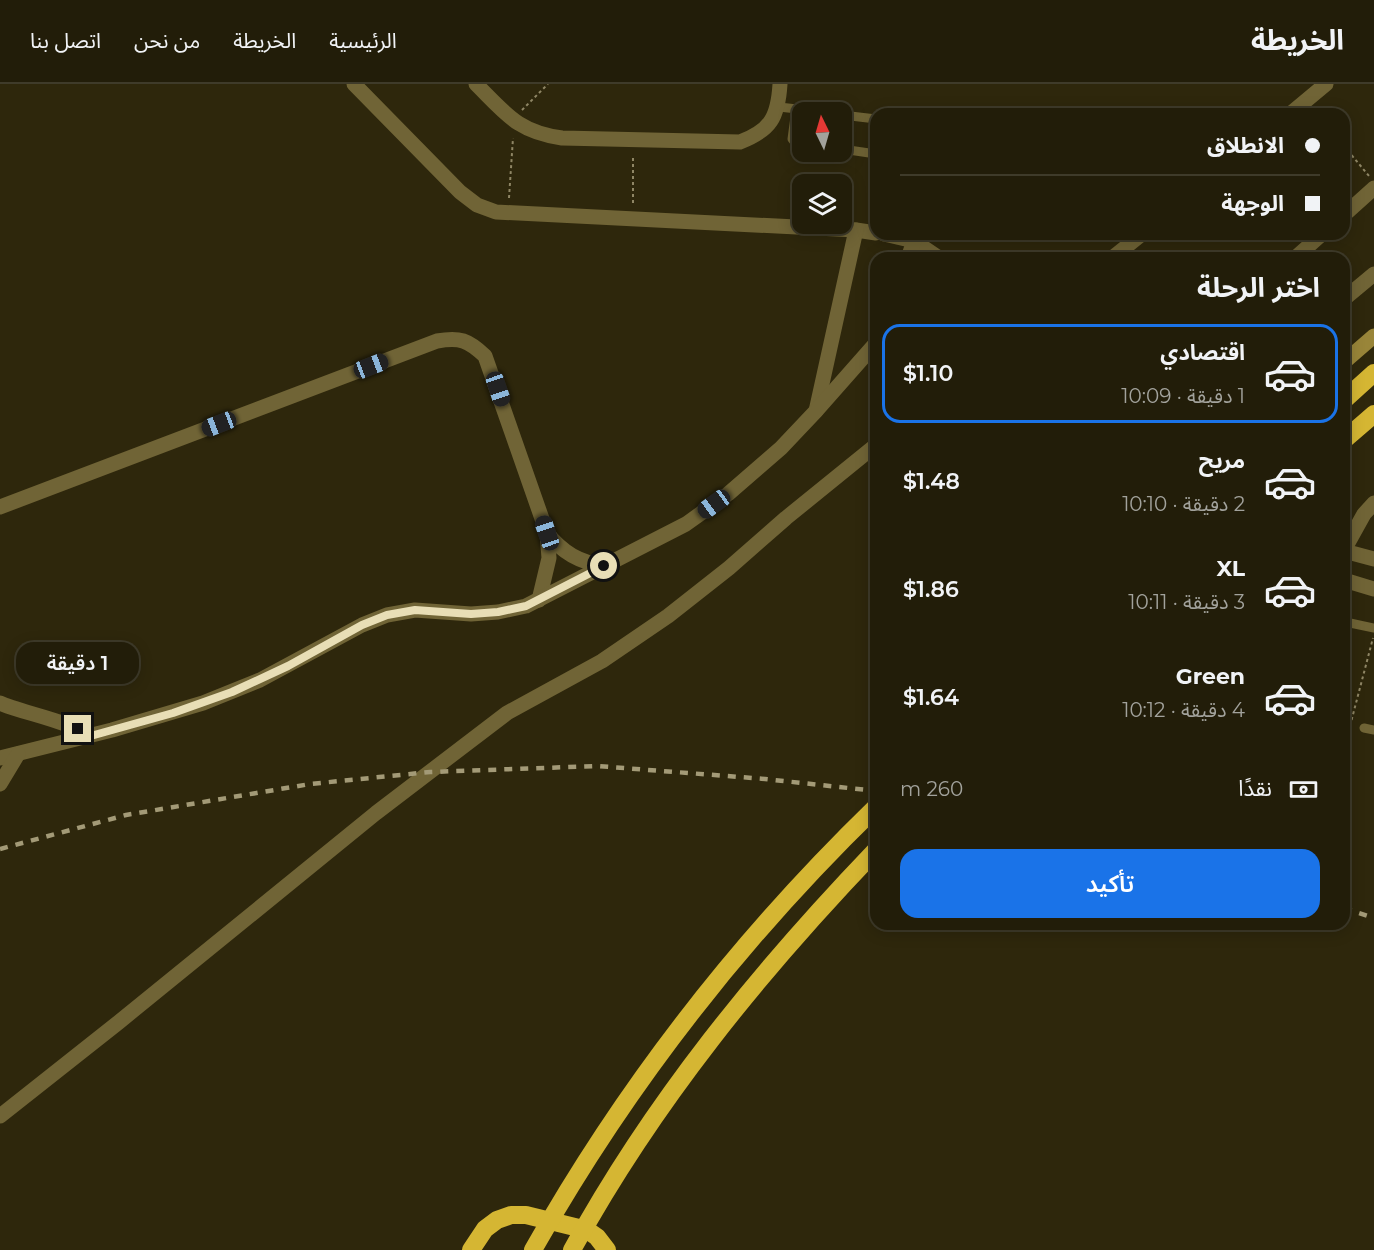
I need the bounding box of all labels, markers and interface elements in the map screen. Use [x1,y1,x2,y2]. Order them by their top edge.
text: الخريطة [1251,23,1344,57]
text: اتصل بنا [30,28,101,53]
text: من نحن [134,28,200,53]
text: الخريطة [233,28,296,53]
text: الرئيسية [329,28,397,53]
north arrow [792,102,852,162]
map controls [792,102,852,234]
text: الانطلاق [1207,132,1284,159]
button: layers [792,174,852,234]
text: الوجهة [1221,190,1284,217]
text: اختر الرحلة [1197,271,1320,304]
text: اقتصادي [1160,339,1245,366]
icon: car [1263,347,1317,401]
car [351,351,391,381]
text: $1.10 [903,360,953,387]
car [484,369,512,409]
text: 1 دقيقة · 10:09 [1121,384,1245,408]
car [199,409,239,439]
text: مريح [1199,447,1245,474]
icon: car [1263,455,1317,509]
text: $1.48 [903,468,960,495]
car [694,486,734,522]
text: 2 دقيقة · 10:10 [1122,492,1245,516]
car [533,513,561,553]
route start [590,552,617,579]
text: XL [1216,555,1245,582]
icon: car [1263,563,1317,617]
text: $1.86 [903,576,959,603]
text: 3 دقيقة · 10:11 [1128,590,1245,614]
callout: 1 دقيقة [16,642,140,684]
text: 1 دقيقة [47,651,108,675]
text: Green [1176,663,1245,690]
icon: car [1263,671,1317,725]
text: $1.64 [903,684,959,711]
text: 4 دقيقة · 10:12 [1122,698,1245,722]
route end [64,715,91,742]
icon: cash [1287,773,1320,806]
text: نقدًا [1238,775,1272,802]
text: 260 m [900,777,963,801]
button: تأكيد [900,849,1320,918]

